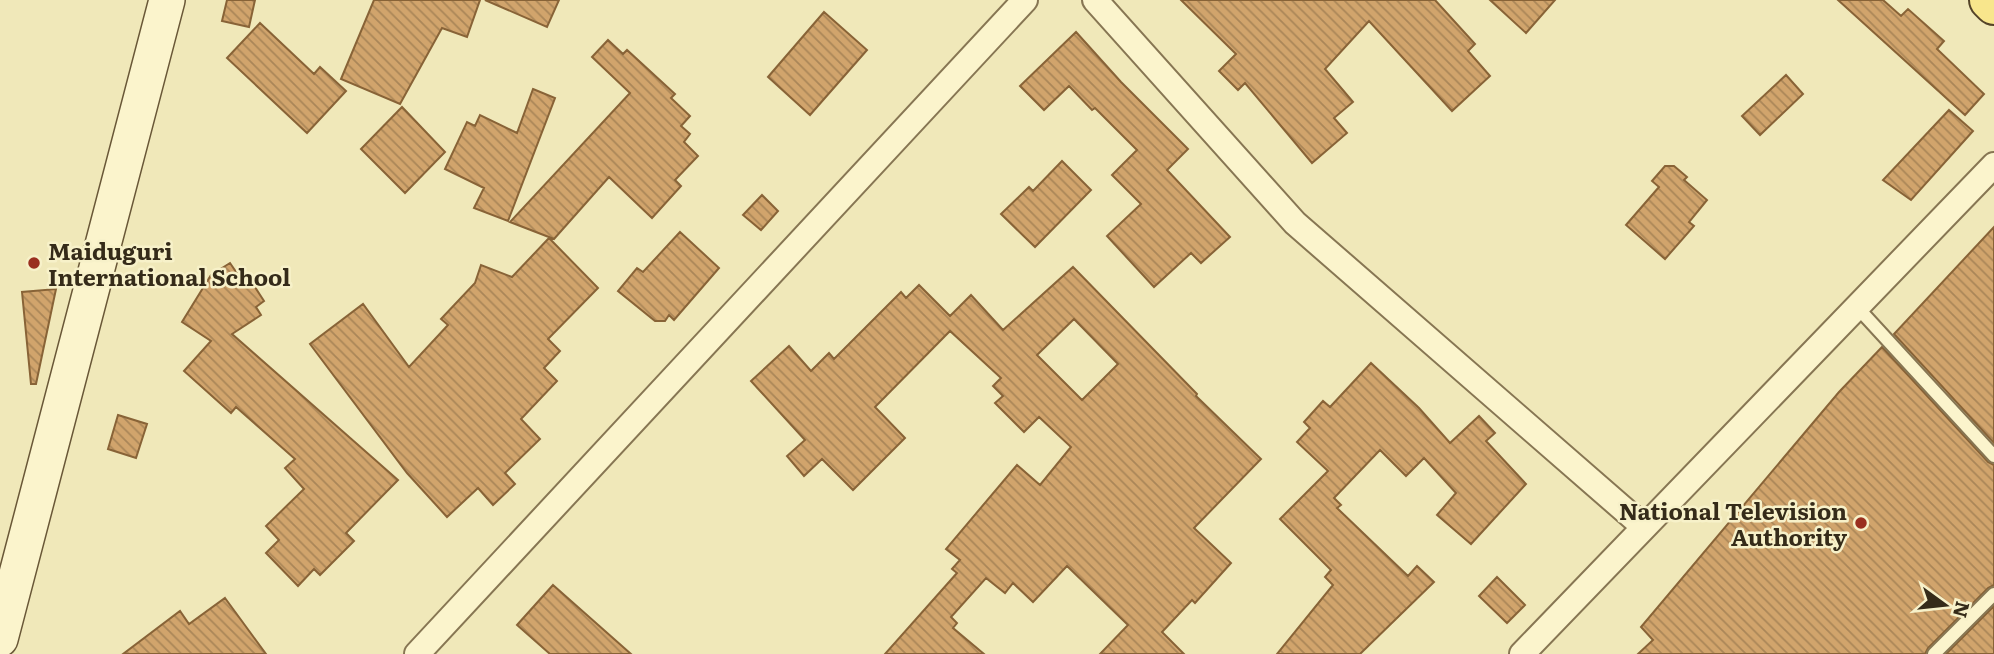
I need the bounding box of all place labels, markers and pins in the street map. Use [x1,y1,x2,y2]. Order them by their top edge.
place label: Maiduguri International School [48,233,291,293]
marker: Maiduguri International School [26,255,42,271]
place label: National Television Authority [1619,493,1847,553]
marker: National Television Authority [1853,515,1869,531]

